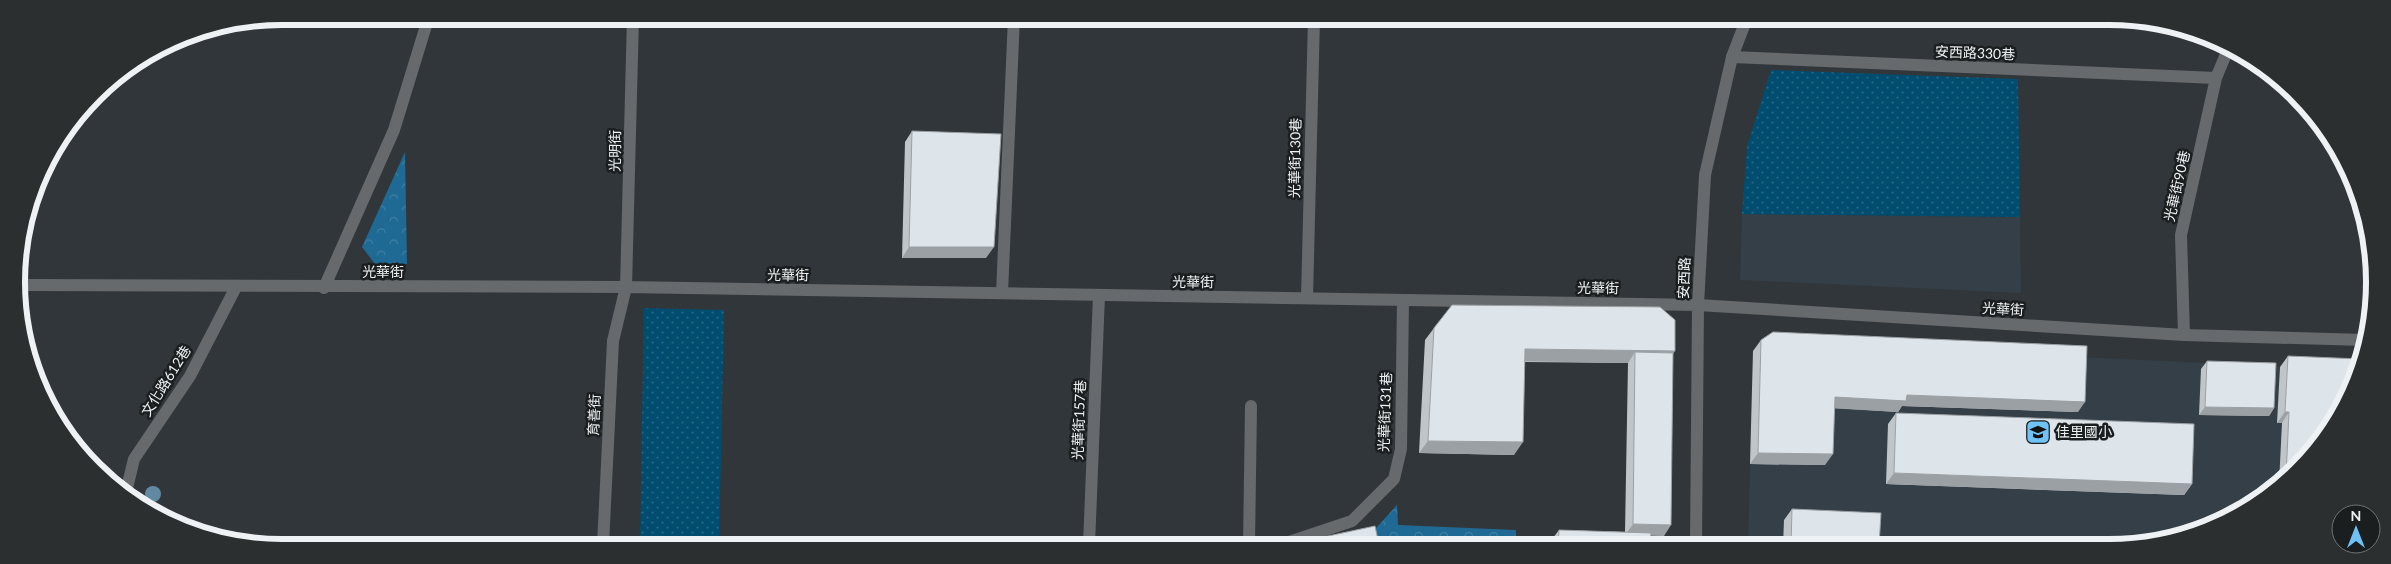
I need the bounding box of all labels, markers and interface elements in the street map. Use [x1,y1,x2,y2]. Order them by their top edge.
street label: 安西路330巷 [1935,43,2015,62]
street label: 光華街130巷 [1285,118,1304,198]
street label: 光明街 [606,130,623,172]
street label: 光華街90巷 [2160,149,2193,223]
street label: 安西路 [1674,257,1693,299]
street label: 光華街 [362,263,404,280]
street label: 光華街 [767,266,809,283]
street label: 光華街 [1172,273,1214,290]
street label: 光華街 [1577,279,1619,296]
street label: 光華街 [1982,299,2024,318]
street label: 文化路612巷 [137,342,194,419]
street label: 光華街131巷 [1375,372,1394,452]
street label: 光華街157巷 [1069,380,1088,460]
street label: 育善街 [584,394,603,436]
school or university icon: 佳里國小 [2025,419,2051,445]
place label: 佳里國小 [2056,423,2112,440]
north arrow [2331,504,2381,554]
text: N [2351,507,2361,524]

